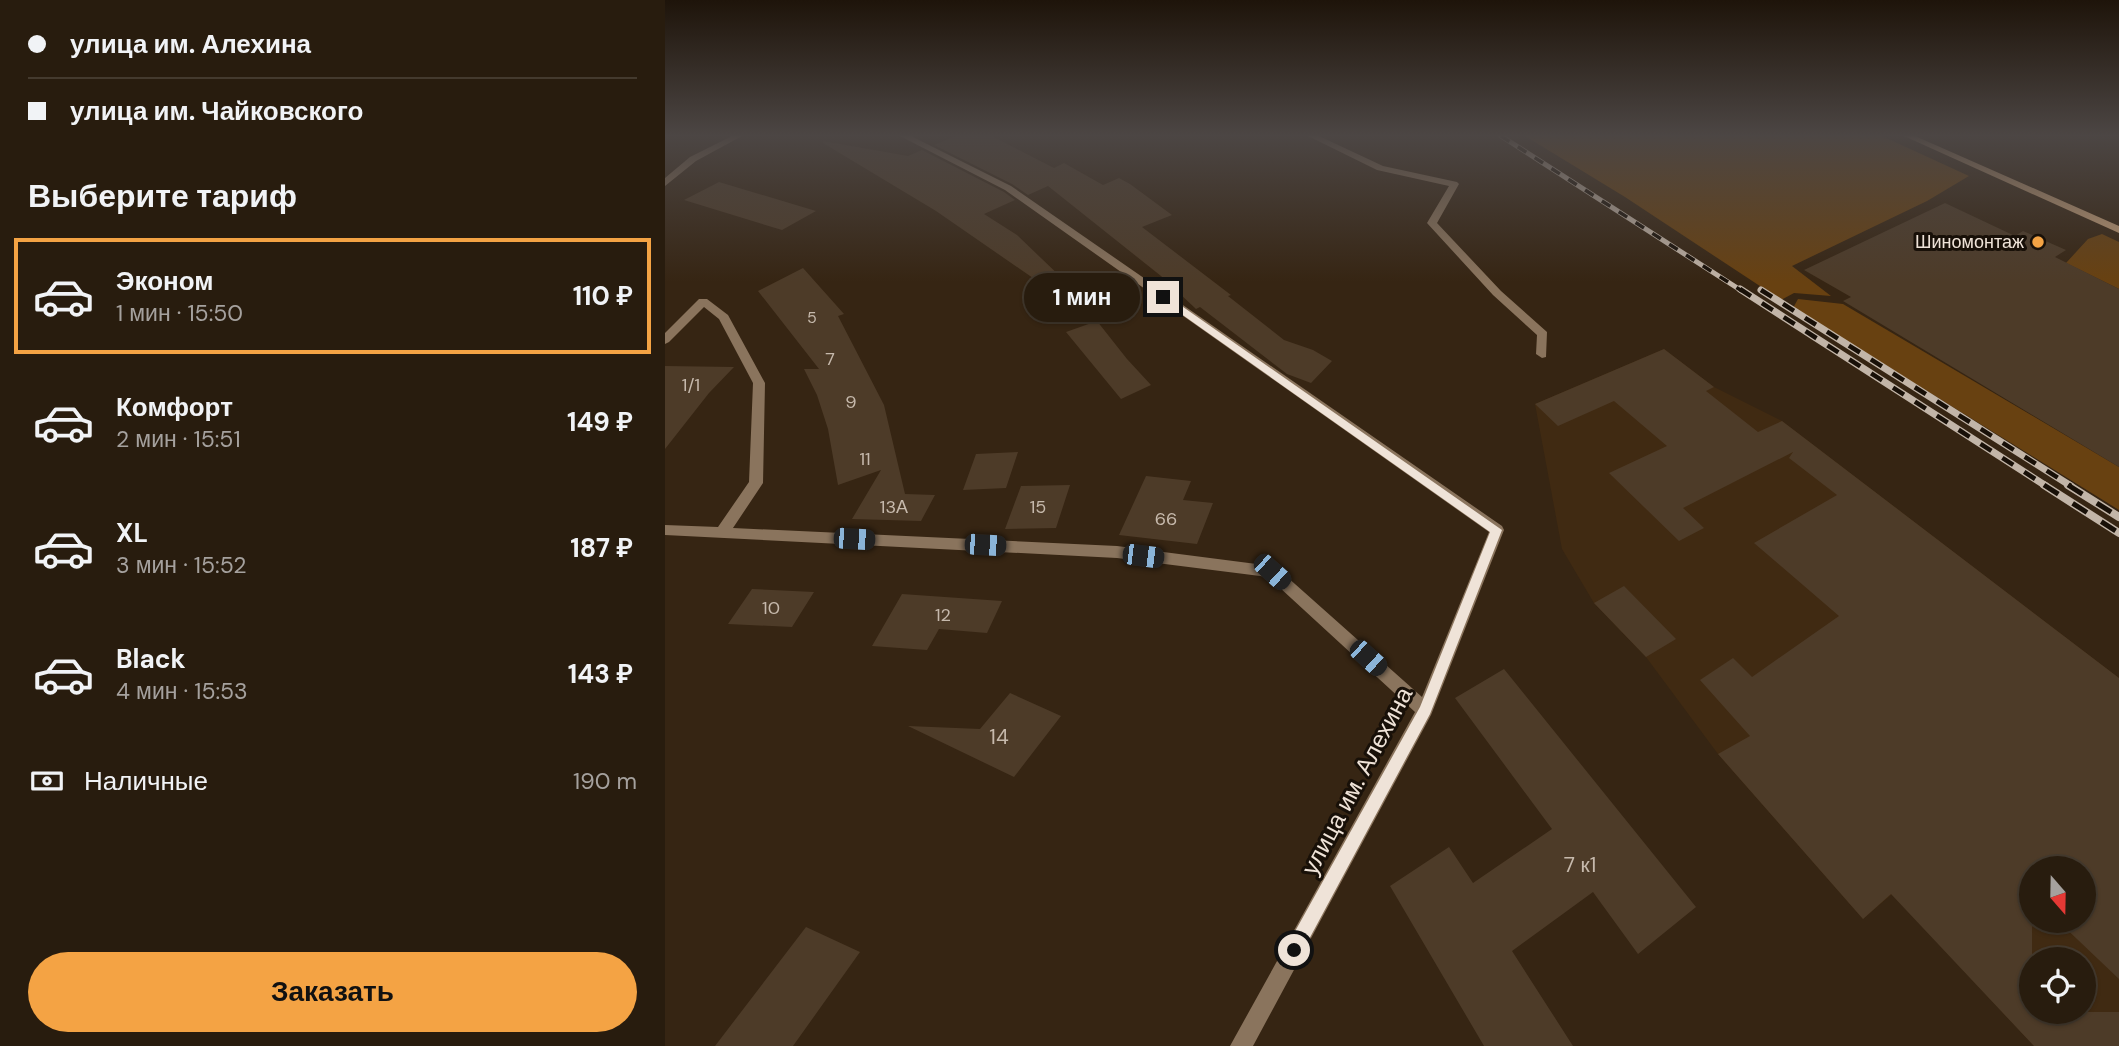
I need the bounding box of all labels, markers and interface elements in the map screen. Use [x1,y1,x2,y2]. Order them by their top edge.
text: улица им. Алехина [70,27,311,61]
text: улица им. Чайковского [70,94,363,128]
text: Выберите тариф [28,175,297,217]
place label: Шиномонтаж [1915,230,2024,254]
marker: Шиномонтаж [2030,234,2046,250]
text: Эконом [116,264,214,298]
icon: car [32,265,95,328]
callout: 1 мин [1023,272,1139,322]
text: 110 ₽ [573,279,633,313]
route end [1147,281,1179,313]
text: 1 мин [1053,282,1111,312]
text: 1 мин · 15:50 [116,298,243,328]
house number: 5 [807,307,817,328]
house number: 7 [825,347,835,371]
house number: 1/1 [682,373,700,397]
text: Комфорт [116,390,233,424]
house number: 9 [845,390,857,414]
icon: car [32,391,95,454]
text: 149 ₽ [567,405,633,439]
text: 2 мин · 15:51 [116,424,241,454]
house number: 11 [859,447,871,471]
house number: 13А [880,495,908,519]
house number: 15 [1030,495,1046,519]
house number: 66 [1155,507,1177,531]
text: XL [116,516,148,550]
icon: car [32,517,95,580]
car [833,527,876,551]
text: 187 ₽ [570,531,633,565]
car [964,533,1007,557]
car [1121,543,1166,569]
text: 3 мин · 15:52 [116,550,247,580]
car [1250,550,1295,594]
house number: 10 [762,596,780,620]
house number: 12 [935,603,951,627]
car [1346,636,1391,680]
text: Black [116,642,186,676]
icon: car [32,643,95,706]
text: 143 ₽ [568,657,633,691]
text: 4 мин · 15:53 [116,676,248,706]
street label: улица им. Алехина [1294,681,1419,880]
house number: 14 [989,723,1009,751]
icon: cash [28,762,66,800]
text: Наличные [84,764,208,798]
text: 190 m [573,766,637,796]
house number: 7 к1 [1564,851,1596,879]
north arrow [2019,856,2097,933]
map controls [2019,856,2096,1024]
route start [1278,934,1310,966]
button: locate [2019,947,2096,1024]
button: Заказать [28,952,637,1032]

